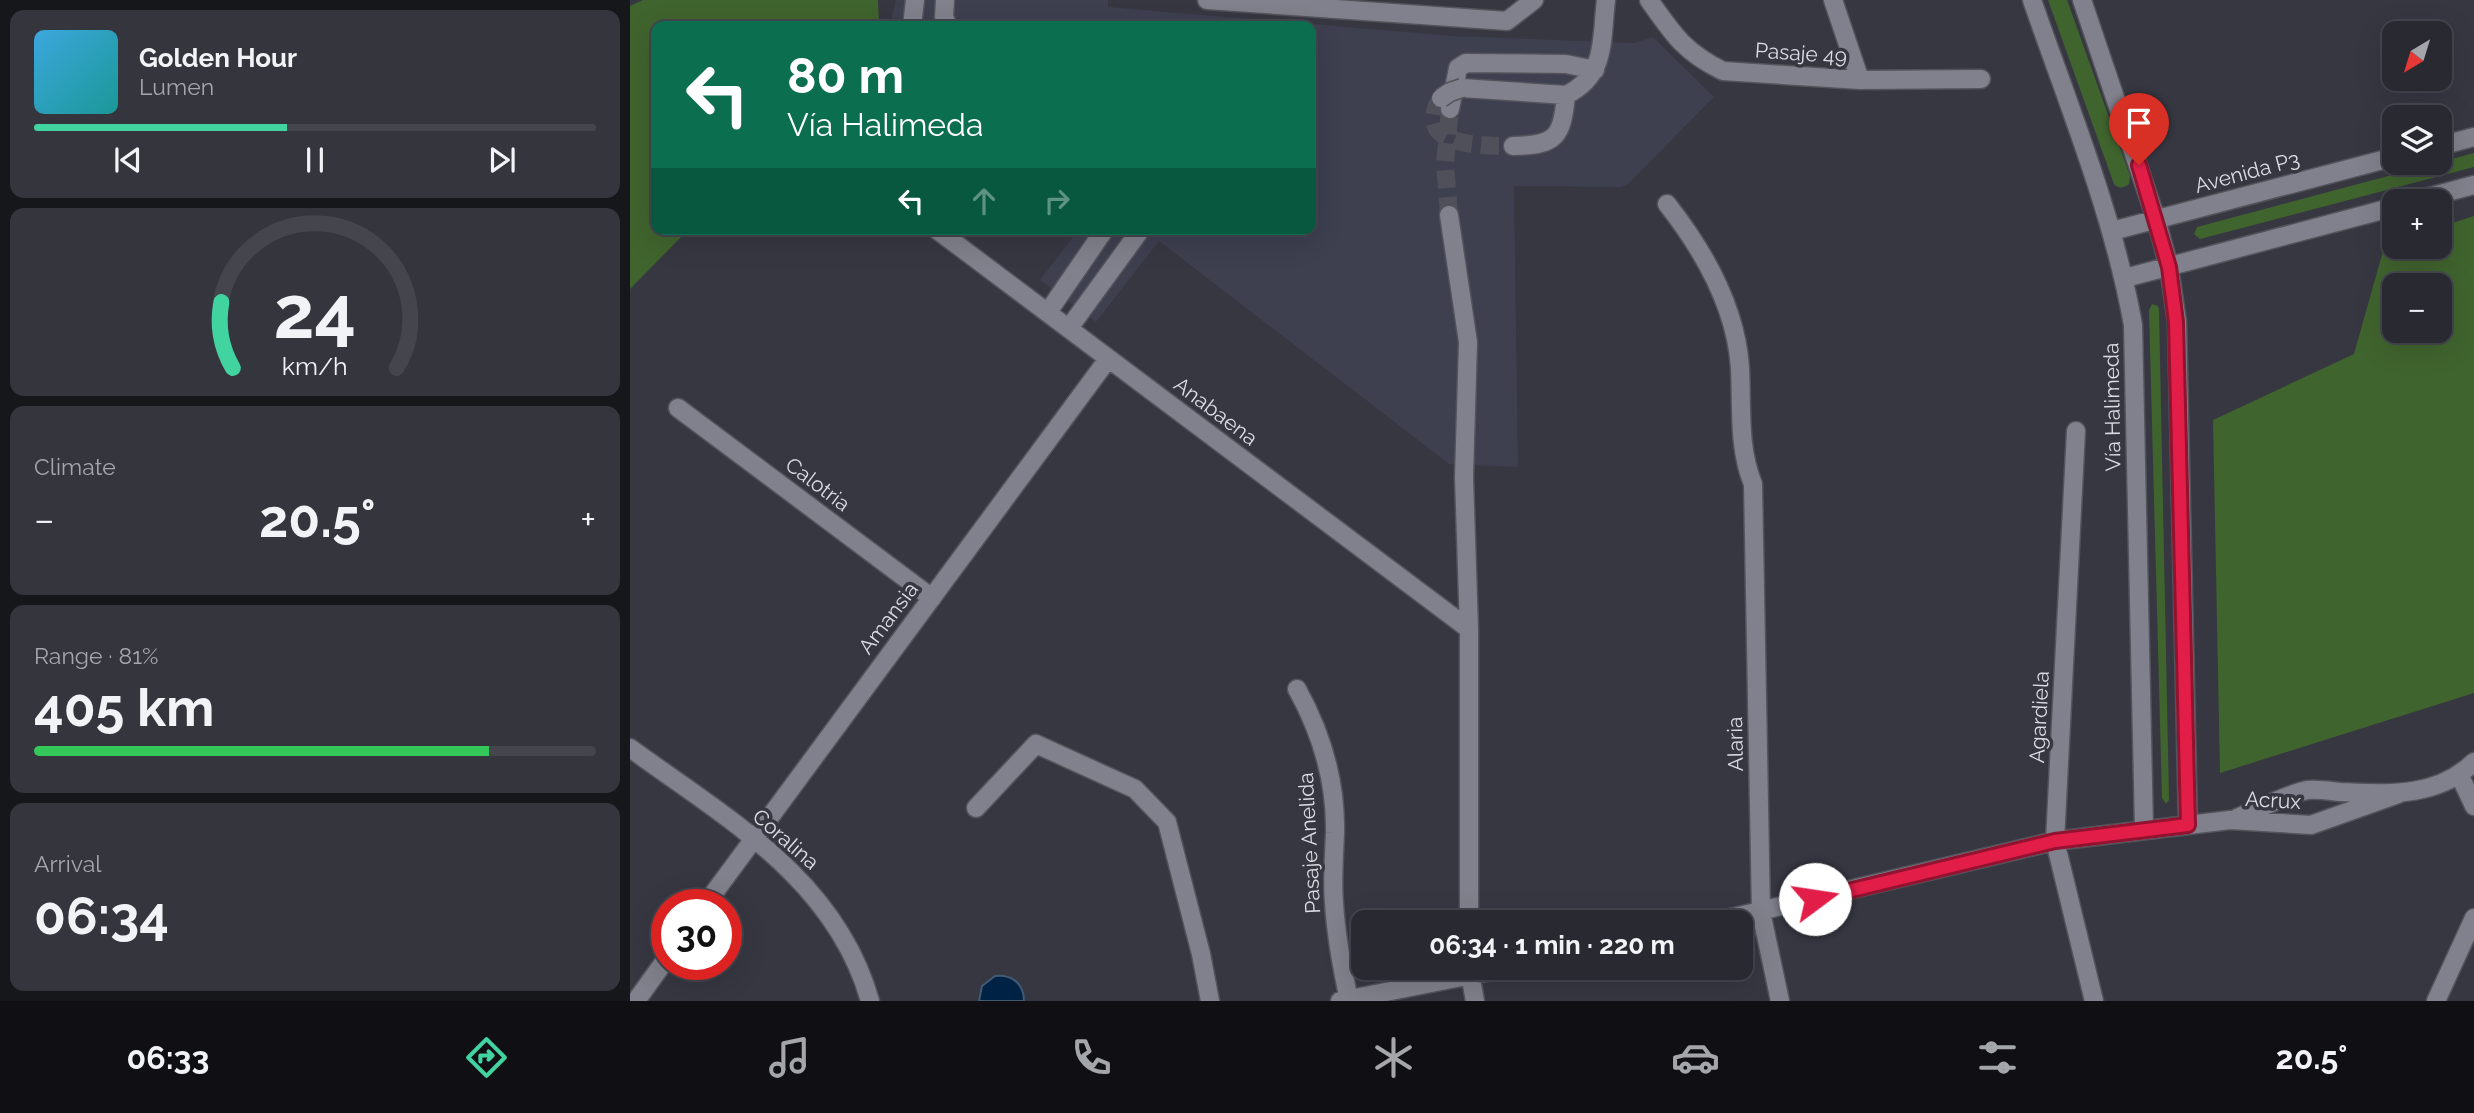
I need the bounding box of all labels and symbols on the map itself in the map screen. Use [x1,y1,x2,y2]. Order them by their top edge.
north arrow [2382,21,2452,91]
street label: Pasaje 49 [1754,37,1848,69]
pin [2109,93,2169,165]
street label: Avenida P3 [2192,146,2302,198]
street label: Vía Halimeda [2098,342,2126,472]
street label: Anabaena [1169,371,1263,451]
street label: Calotria [781,452,855,516]
street label: Amansia [853,577,923,659]
street label: Agardiela [2024,670,2054,764]
street label: Alaria [1722,716,1748,772]
street label: Pasaje Anelida [1293,772,1325,914]
street label: Acrux [2244,786,2302,814]
street label: Coralina [748,803,824,875]
position arrow [1778,862,1852,936]
speed limit sign: 30 [651,889,742,980]

